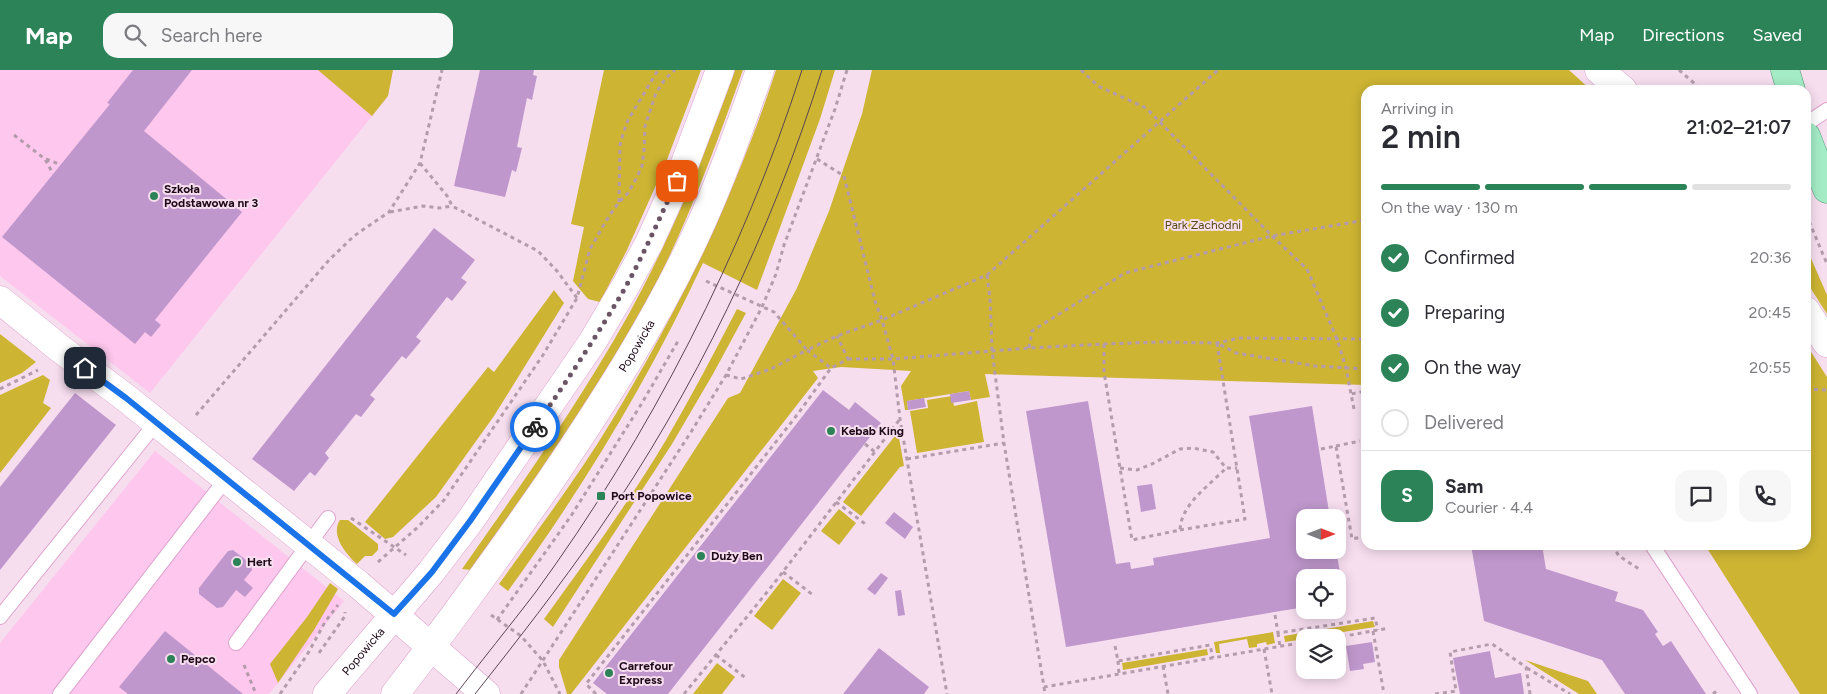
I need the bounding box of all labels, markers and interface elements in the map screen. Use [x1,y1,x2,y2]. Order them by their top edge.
search box [103,13,453,58]
text: Map [25,21,73,50]
icon: search [121,21,149,49]
text: Search here [161,24,262,47]
text: Map [1579,24,1614,46]
text: Directions [1642,24,1724,46]
text: Saved [1752,24,1802,46]
text: Arriving in [1381,99,1453,118]
text: 21:02–21:07 [1686,116,1791,139]
text: 2 min [1381,118,1461,156]
pin [656,160,698,202]
icon: bag [663,167,691,195]
place label: Szkoła Podstawowa nr 3 [164,182,259,210]
marker: Szkoła Podstawowa nr 3 [148,190,160,202]
text: On the way · 130 m [1381,198,1518,217]
park label: Park Zachodni [1165,218,1241,232]
icon: check [1381,244,1409,272]
text: Confirmed [1424,246,1515,269]
text: 20:36 [1750,248,1791,267]
icon: check [1381,299,1409,327]
text: Preparing [1424,301,1505,324]
text: 20:45 [1749,303,1791,322]
street label: Popowicka [616,317,658,375]
pin [64,347,106,389]
icon: home [71,354,99,382]
icon: check [1381,354,1409,382]
text: On the way [1424,356,1521,379]
text: 20:55 [1749,358,1791,377]
courier [510,402,560,452]
text: Delivered [1424,411,1504,434]
icon: bike [521,413,549,441]
place label: Kebab King [841,424,904,438]
marker: Kebab King [825,425,837,437]
button: chat [1675,470,1727,522]
button: phone [1739,470,1791,522]
text: Sam [1445,475,1483,498]
text: S [1401,484,1413,507]
place label: Port Popowice [611,489,692,503]
marker: Port Popowice [595,490,607,502]
text: Courier · 4.4 [1445,498,1533,517]
north arrow [1296,509,1346,559]
map controls [1296,509,1346,679]
place label: Duży Ben [711,549,763,563]
marker: Duży Ben [695,550,707,562]
place label: Hert [247,555,272,569]
marker: Hert [231,556,243,568]
button: locate [1296,569,1346,619]
street label: Popowicka [339,625,388,678]
button: layers [1296,629,1346,679]
place label: Pepco [181,652,216,666]
marker: Pepco [165,653,177,665]
place label: Carrefour Express [619,659,673,687]
marker: Carrefour Express [603,667,615,679]

